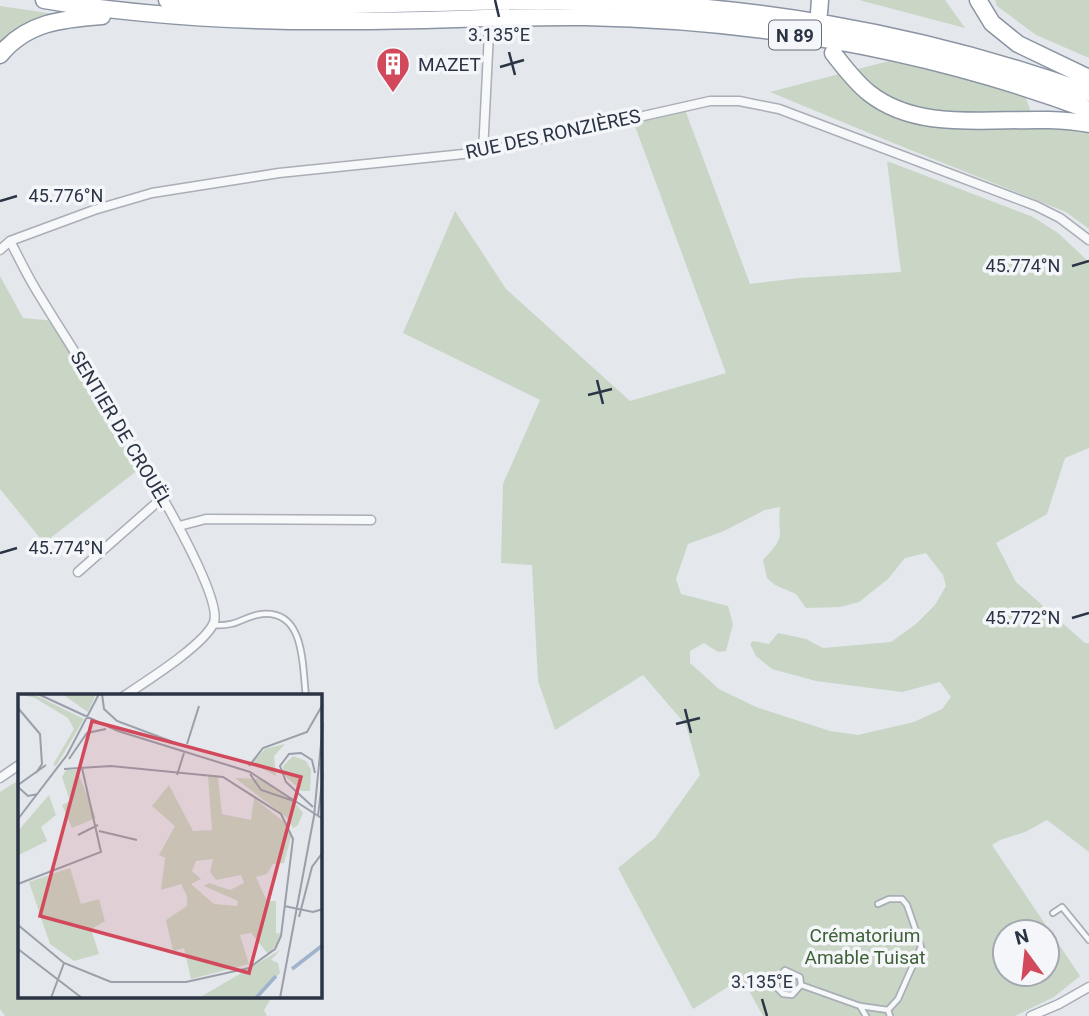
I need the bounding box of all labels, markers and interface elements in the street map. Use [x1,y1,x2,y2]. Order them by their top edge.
road number: N 89 [769,20,821,50]
text: 3.135°E [468,24,530,45]
building icon: MAZET [374,45,412,94]
place label: MAZET [418,53,481,76]
street label: RUE DES RONZIÈRES [463,104,643,164]
text: 45.776°N [29,185,103,206]
text: 45.774°N [986,255,1060,276]
street label: SENTIER DE CROUËL [65,347,177,511]
text: 45.774°N [29,537,103,558]
text: 45.772°N [986,607,1060,628]
inset map [18,694,322,998]
north arrow [991,918,1061,988]
park label: Crématorium Amable Tuisat [804,924,926,969]
text: N [1012,924,1031,950]
text: 3.135°E [731,971,793,992]

